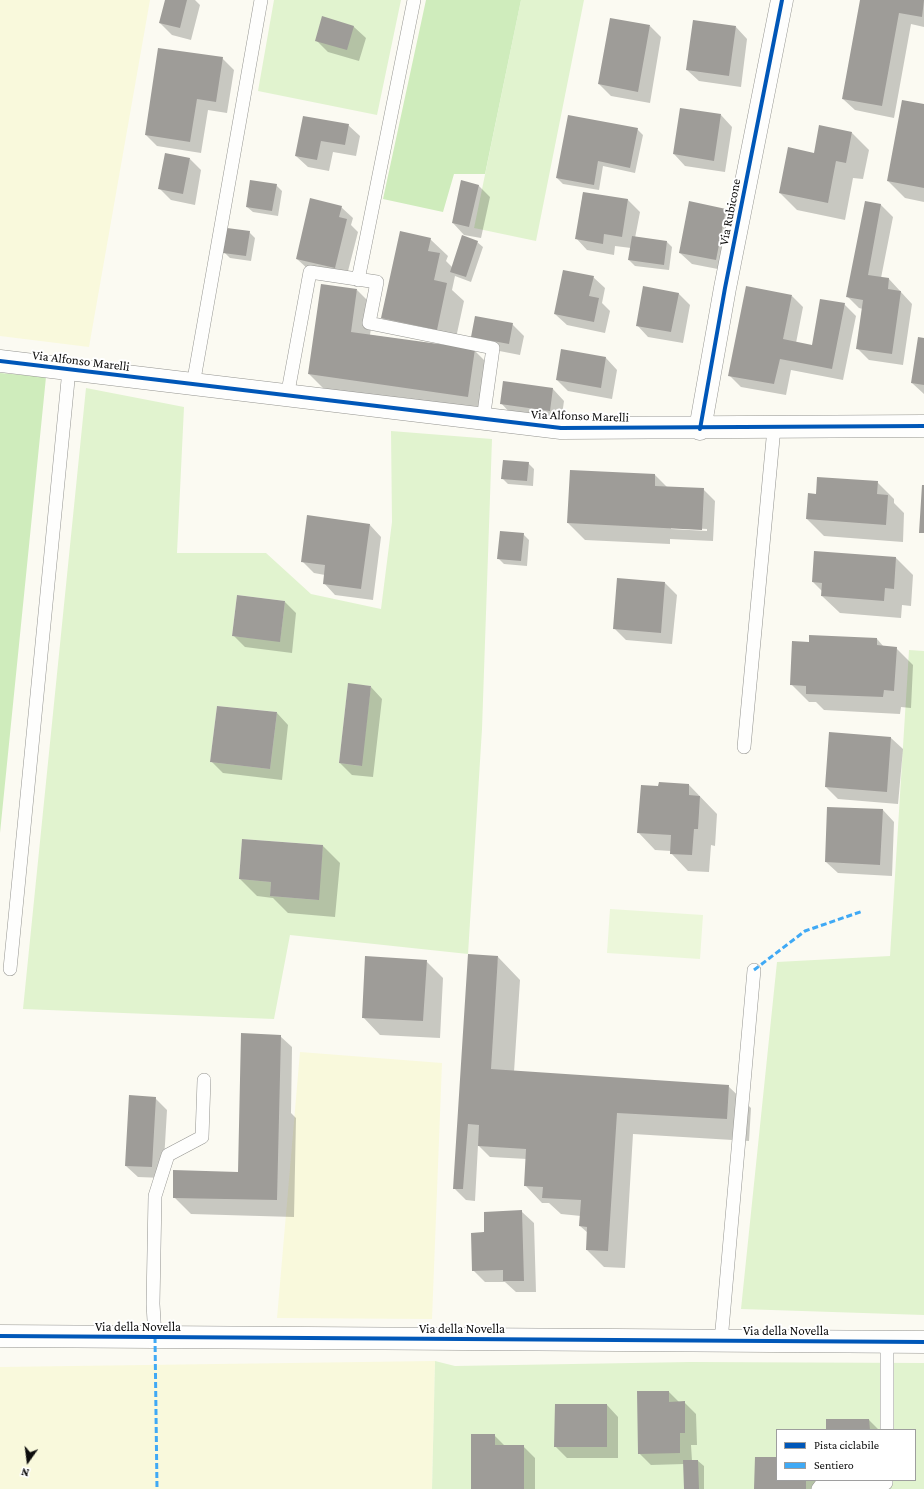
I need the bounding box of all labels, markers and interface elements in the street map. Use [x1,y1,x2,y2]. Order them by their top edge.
street label: Via Rubicone [716,177,744,247]
street label: Via Alfonso Marelli [31,347,131,375]
street label: Via Alfonso Marelli [531,406,629,426]
street label: Via della Novella [95,1319,181,1335]
street label: Via della Novella [419,1321,505,1337]
street label: Via della Novella [743,1323,829,1339]
legend [776,1429,916,1481]
text: Pista ciclabile [814,1438,879,1452]
north arrow [8,1441,48,1481]
text: Sentiero [814,1458,854,1472]
text: N [20,1466,30,1479]

